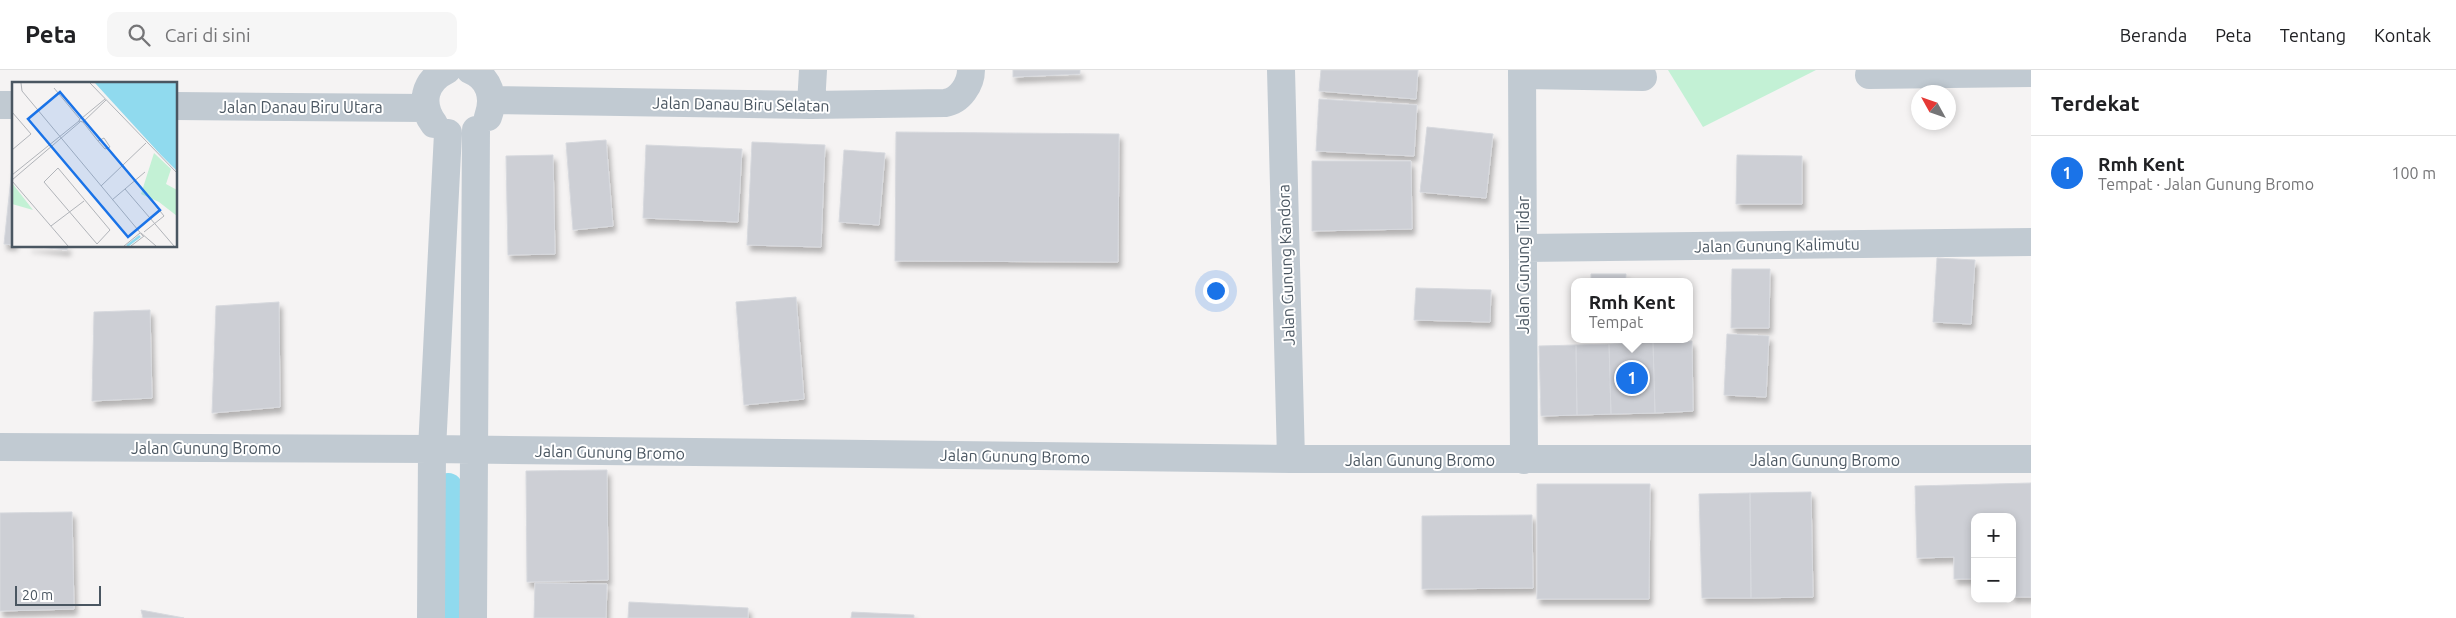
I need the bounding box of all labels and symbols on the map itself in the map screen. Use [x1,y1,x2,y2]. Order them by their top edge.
inset map [12,82,178,248]
north arrow [1911,85,1956,130]
street label: Jalan Danau Biru Selatan [652,93,830,115]
street label: Jalan Danau Biru Utara [219,98,383,116]
street label: Jalan Gunung Kandora [1274,184,1298,346]
street label: Jalan Gunung Tidar [1514,196,1532,334]
street label: Jalan Gunung Kalimutu [1694,235,1860,255]
your location [1203,278,1229,304]
pin: 1 [1616,359,1648,397]
street label: Jalan Gunung Bromo [131,439,281,457]
street label: Jalan Gunung Bromo [535,442,685,462]
street label: Jalan Gunung Bromo [940,446,1090,466]
street label: Jalan Gunung Bromo [1345,451,1495,469]
street label: Jalan Gunung Bromo [1750,451,1900,469]
scale bar [15,583,101,606]

